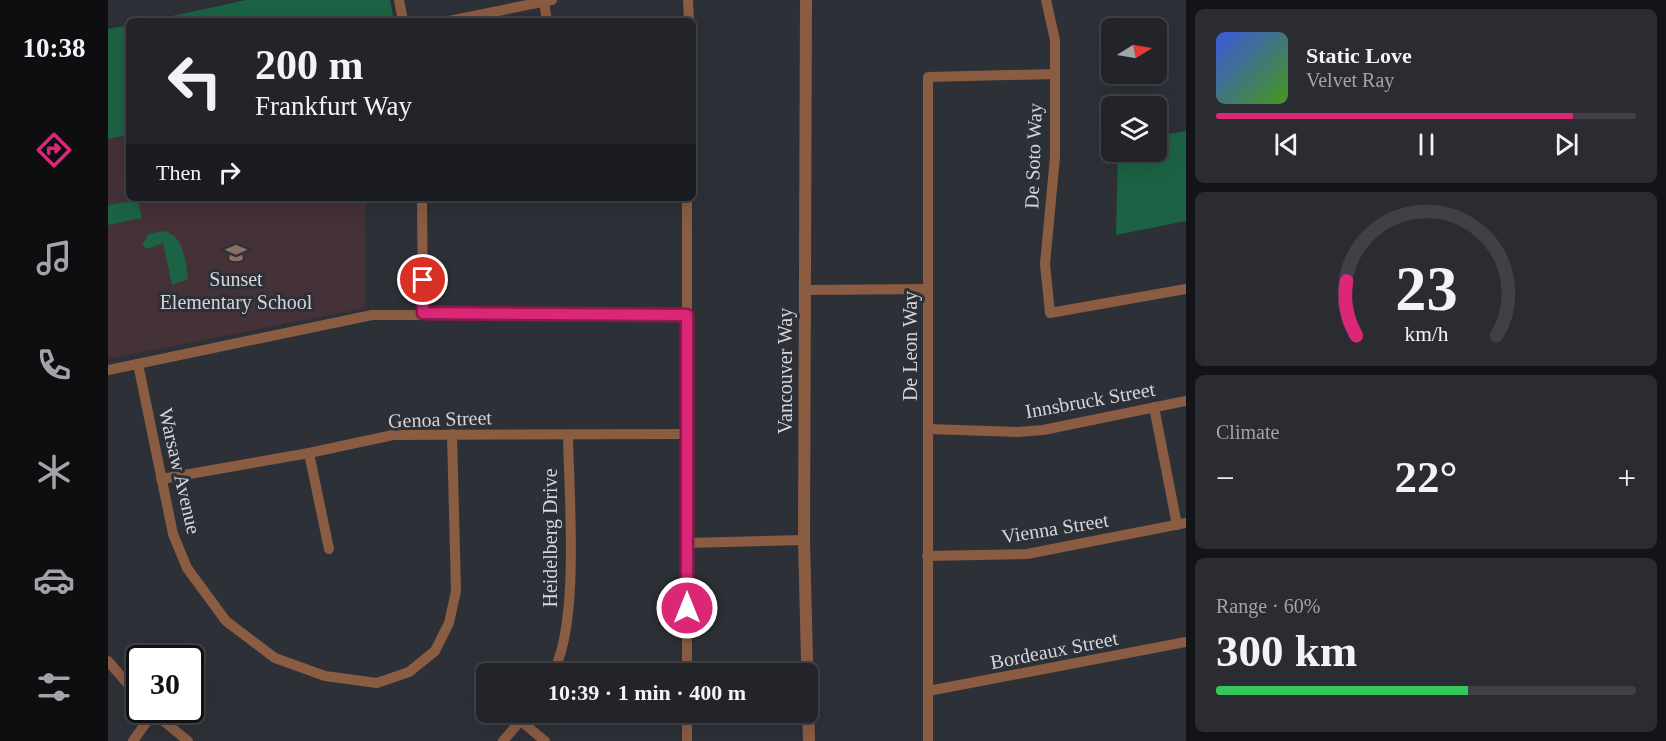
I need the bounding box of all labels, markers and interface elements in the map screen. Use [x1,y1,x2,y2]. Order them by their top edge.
north arrow [1101,18,1167,84]
map controls [1101,18,1167,162]
text: 10:38 [23,33,86,63]
icon: left [156,42,234,120]
text: 200 m [255,42,364,88]
text: Static Love [1306,43,1412,68]
text: Velvet Ray [1306,69,1394,91]
text: Frankfurt Way [255,91,412,121]
button: layers [1101,96,1167,162]
street label: De Soto Way [1020,103,1047,209]
icon: previous [1270,128,1303,161]
icon: pause [1410,128,1443,161]
icon: next [1550,128,1583,161]
icon: directions [33,129,75,171]
icon: right [213,156,246,189]
text: Then [156,160,201,185]
icon: music [33,237,75,279]
school or university icon: Sunset Elementary School [224,241,248,265]
pin [397,254,448,305]
text: 23 [1395,254,1457,323]
icon: arrive [406,263,439,296]
place label: Sunset Elementary School [160,268,313,314]
street label: De Leon Way [899,291,922,401]
street label: Vancouver Way [774,308,797,434]
text: km/h [1404,322,1448,346]
icon: phone [33,344,75,386]
street label: Innsbruck Street [1023,378,1157,422]
street label: Warsaw Avenue [155,406,205,536]
street label: Genoa Street [388,406,493,432]
text: Climate [1216,421,1279,443]
icon: climate [33,451,75,493]
text: 22° [1395,452,1458,502]
text: − [1216,460,1235,496]
text: + [1617,460,1636,496]
street label: Heidelberg Drive [539,468,562,608]
street label: Vienna Street [1000,509,1111,547]
icon: car [33,559,75,601]
position arrow [655,576,719,640]
text: Range · 60% [1216,595,1320,617]
text: 300 km [1216,626,1357,676]
street label: Bordeaux Street [988,627,1120,673]
speed limit sign: 30 [126,645,204,723]
icon: filters [33,666,75,708]
text: 10:39 · 1 min · 400 m [548,680,746,705]

